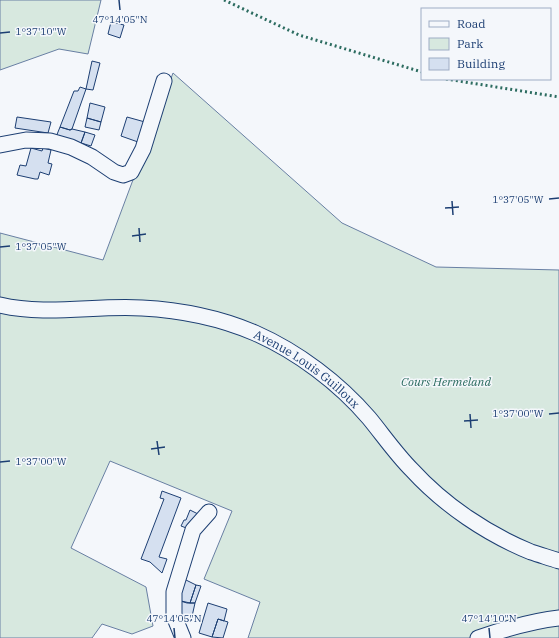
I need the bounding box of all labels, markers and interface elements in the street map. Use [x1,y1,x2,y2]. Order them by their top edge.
legend [421,8,551,80]
text: 47°14'05"N [93,13,148,26]
text: Road [457,16,486,31]
text: 1°37'10"W [15,25,67,38]
text: Park [457,36,483,51]
text: Building [457,56,505,71]
text: 1°37'05"W [492,193,544,206]
text: 1°37'05"W [15,240,67,253]
street label: Avenue Louis Guilloux [252,326,363,411]
park label: Cours Hermeland [401,374,491,389]
text: 1°37'00"W [492,407,544,420]
text: 1°37'00"W [15,455,67,468]
text: 47°14'05"N [147,612,202,625]
text: 47°14'10"N [462,612,517,625]

